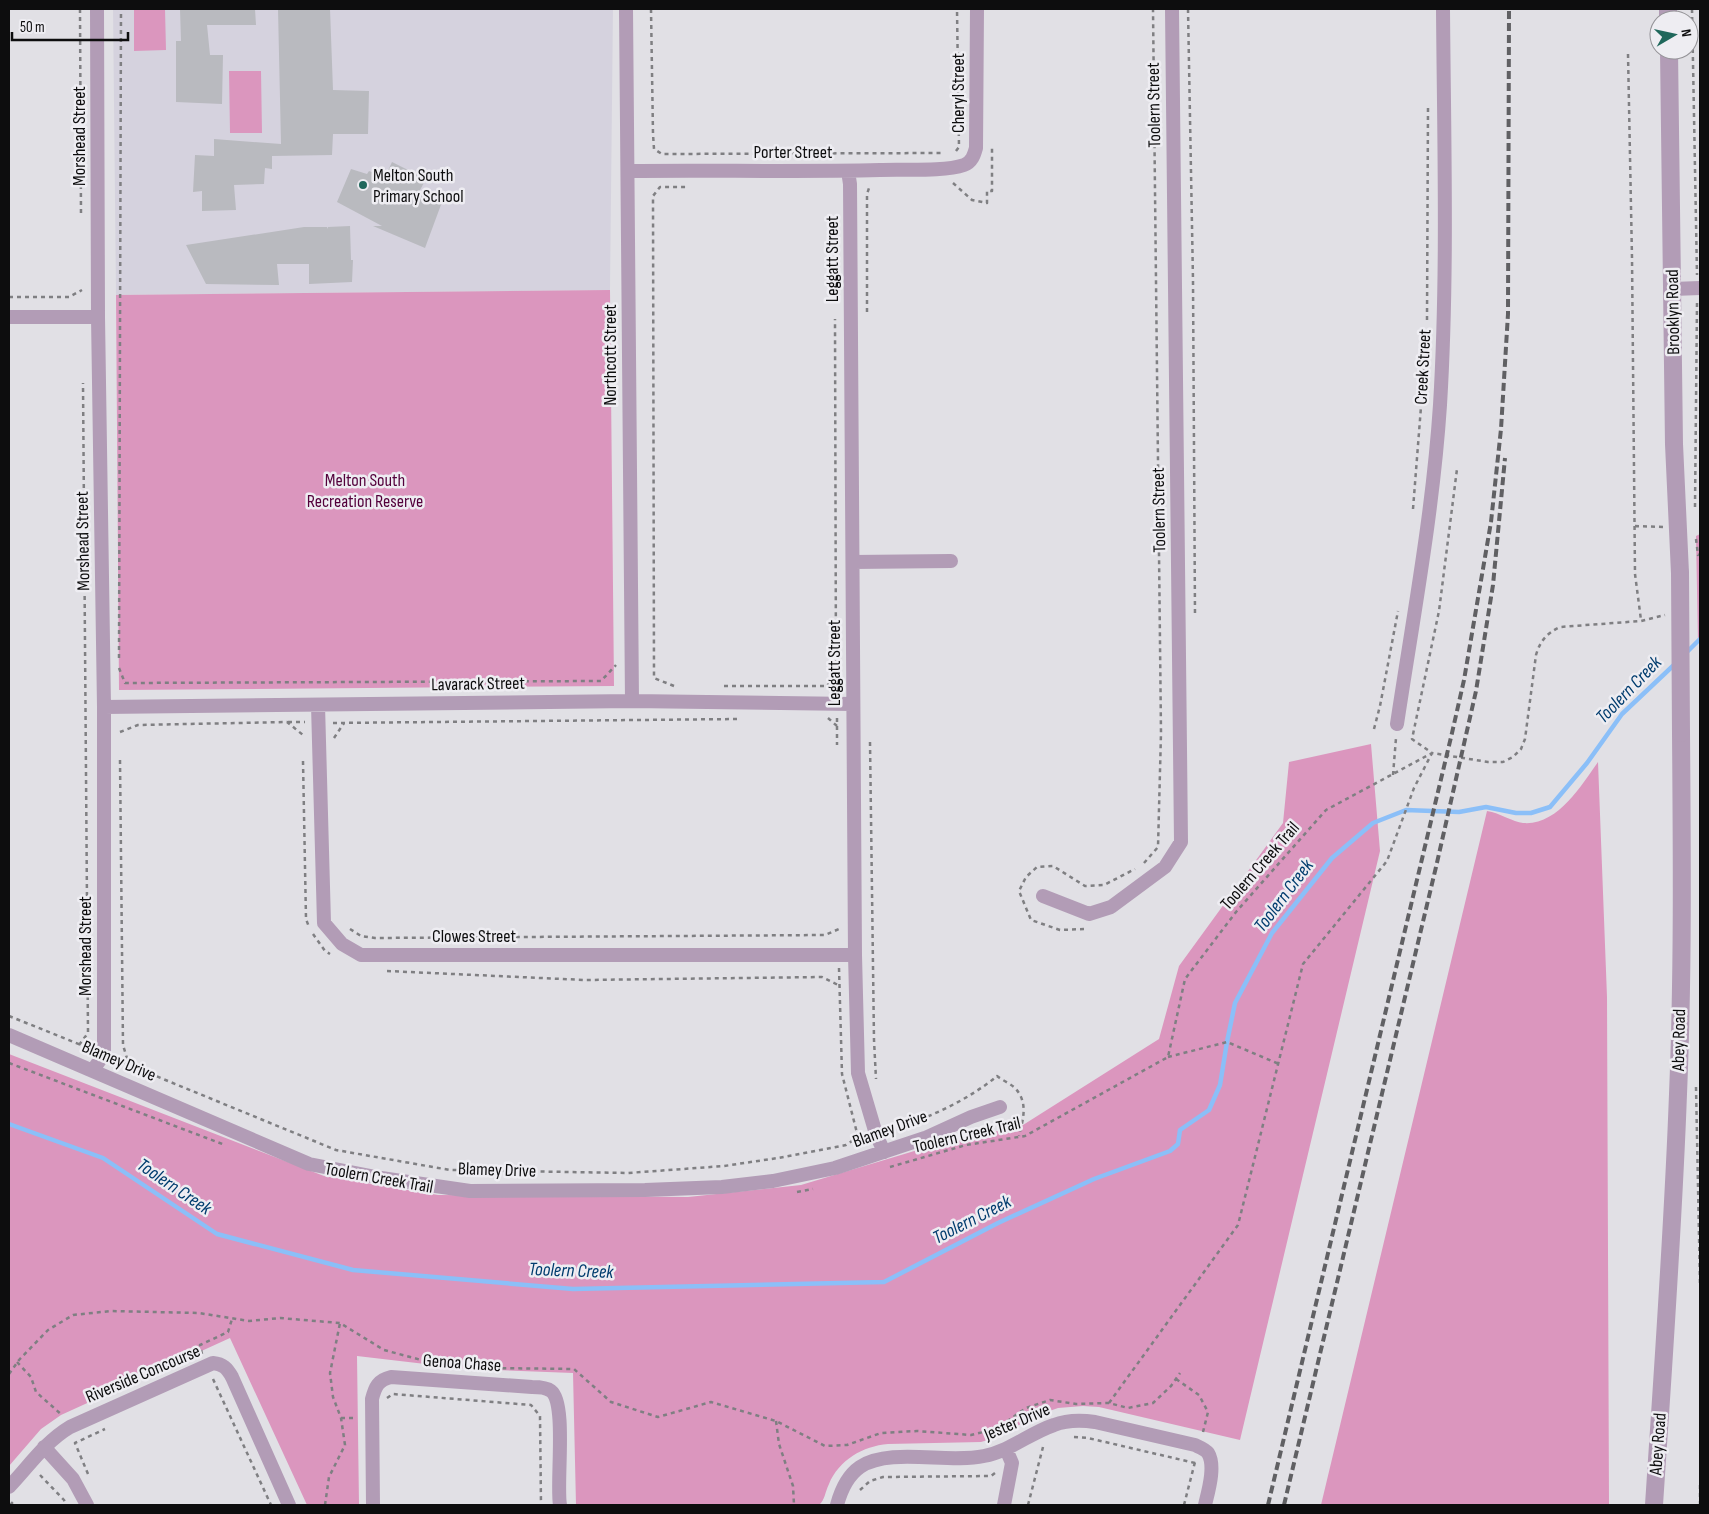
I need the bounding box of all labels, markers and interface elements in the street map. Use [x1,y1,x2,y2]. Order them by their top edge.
scale bar [12,10,129,42]
north arrow [1649,10,1699,60]
text: 50 m [20,18,45,37]
text: N [1677,28,1695,38]
street label: Cheryl Street [948,52,969,133]
street label: Toolern Street [1143,62,1165,148]
street label: Morshead Street [69,86,90,186]
street label: Porter Street [753,142,833,163]
place label: Melton South Primary School [373,165,464,207]
marker: Melton South Primary School [357,179,369,191]
street label: Leggatt Street [822,215,843,302]
street label: Brooklyn Road [1662,269,1684,355]
street label: Northcott Street [600,304,621,406]
street label: Creek Street [1411,328,1435,405]
street label: Toolern Street [1148,467,1170,553]
park label: Melton South Recreation Reserve [307,470,423,512]
street label: Morshead Street [72,490,94,591]
street label: Leggatt Street [824,619,845,706]
water label: Toolern Creek [1591,651,1667,729]
street label: Lavarack Street [431,673,526,695]
street label: Toolern Creek Trail [1216,818,1304,914]
water label: Toolern Creek [1249,855,1319,937]
street label: Morshead Street [75,896,96,996]
street label: Clowes Street [432,926,517,947]
street label: Abey Road [1668,1009,1690,1072]
street label: Blamey Drive [79,1036,159,1086]
street label: Blamey Drive [850,1106,930,1152]
street label: Toolern Creek Trail [911,1112,1023,1158]
water label: Toolern Creek [132,1154,216,1221]
street label: Toolern Creek Trail [323,1158,435,1198]
street label: Blamey Drive [458,1158,536,1182]
water label: Toolern Creek [929,1190,1016,1250]
water label: Toolern Creek [528,1258,615,1284]
street label: Riverside Concourse [83,1340,203,1408]
street label: Genoa Chase [422,1350,502,1376]
street label: Jester Drive [980,1399,1053,1446]
street label: Abey Road [1645,1412,1671,1477]

